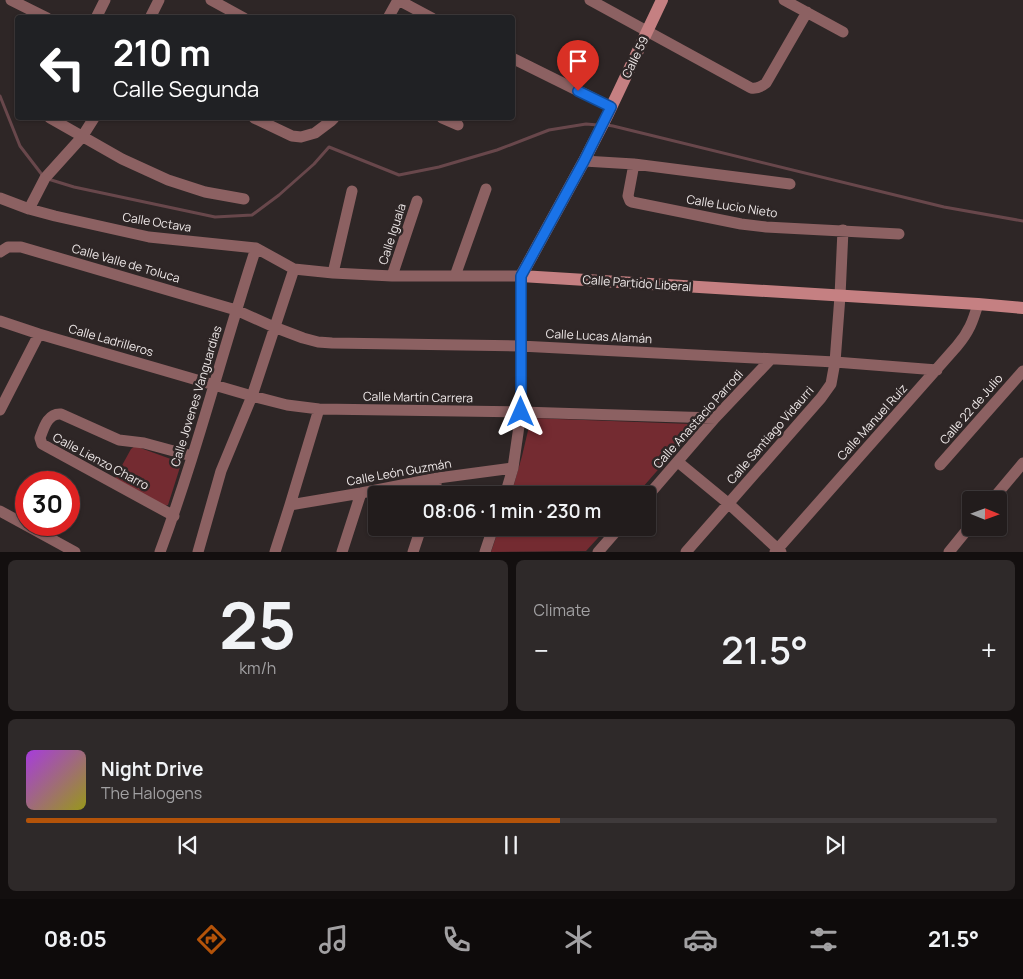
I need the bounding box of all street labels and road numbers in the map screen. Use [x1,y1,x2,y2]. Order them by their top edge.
street label: Calle 59 [618,33,652,81]
street label: Calle Lucio Nieto [685,190,779,222]
street label: Calle Iguala [374,201,410,267]
street label: Calle Octava [121,208,193,236]
street label: Calle Valle de Toluca [70,239,182,287]
street label: Calle Partido Liberal [582,271,692,295]
street label: Calle Ladrilleros [67,320,155,360]
street label: Calle Jovenes Vanguardias [166,323,226,469]
street label: Calle Lucas Alamán [545,325,653,347]
street label: Calle Anastacio Parrodi [649,366,747,472]
street label: Calle 22 de Julio [936,370,1006,448]
street label: Calle Manuel Ruíz [833,380,911,464]
street label: Calle Santiago Vidaurri [723,382,817,488]
street label: Calle Martín Carrera [363,388,473,406]
street label: Calle Lienzo Charro [50,428,152,494]
street label: Calle León Guzmán [345,454,453,490]

